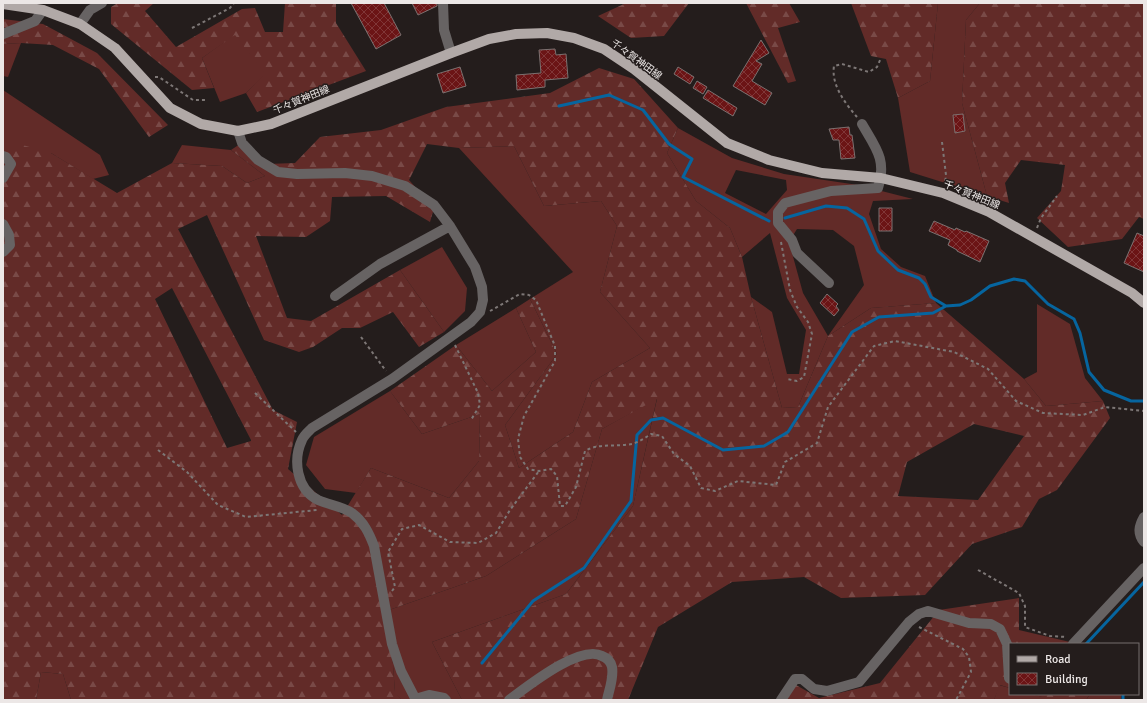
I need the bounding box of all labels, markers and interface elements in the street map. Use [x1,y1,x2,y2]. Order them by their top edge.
street label: 千々賀神田線 [609,37,664,82]
street label: 千々賀神田線 [271,83,331,117]
street label: 千々賀神田線 [942,178,1002,212]
legend [1009,643,1139,695]
text: Road [1045,652,1071,667]
text: Building [1045,672,1088,687]

